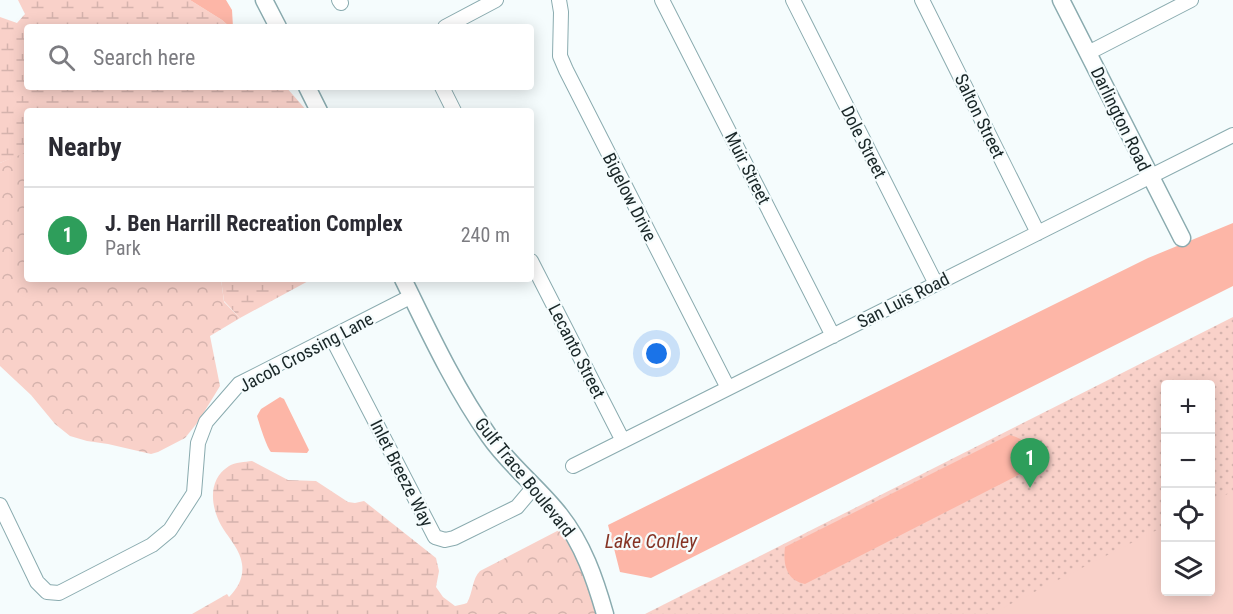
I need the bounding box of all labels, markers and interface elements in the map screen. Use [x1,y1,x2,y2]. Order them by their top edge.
search box [24,24,534,90]
icon: search [45,41,78,74]
text: Search here [93,45,195,70]
street label: Darlington Road [1087,63,1155,175]
street label: Salton Street [951,70,1009,162]
street label: Dole Street [837,102,891,182]
street label: Muir Street [721,128,775,208]
text: Nearby [48,132,122,162]
street label: Bigelow Drive [599,149,661,245]
text: J. Ben Harrill Recreation Complex [105,211,403,236]
text: 1 [62,223,73,247]
text: 240 m [461,223,510,247]
text: Park [105,236,141,260]
street label: San Luis Road [854,268,952,332]
street label: Lecanto Street [544,300,610,402]
street label: Jacob Crossing Lane [235,308,377,396]
your location [642,339,671,368]
map controls [1161,380,1215,596]
button: + [1161,380,1215,434]
street label: Gulf Trace Boulevard [471,413,579,541]
street label: Inlet Breeze Way [366,416,438,530]
button: − [1161,434,1215,488]
pin: 1 [1010,438,1050,488]
button: locate [1161,488,1215,542]
water label: Lake Conley [605,529,698,553]
button: layers [1161,542,1215,596]

